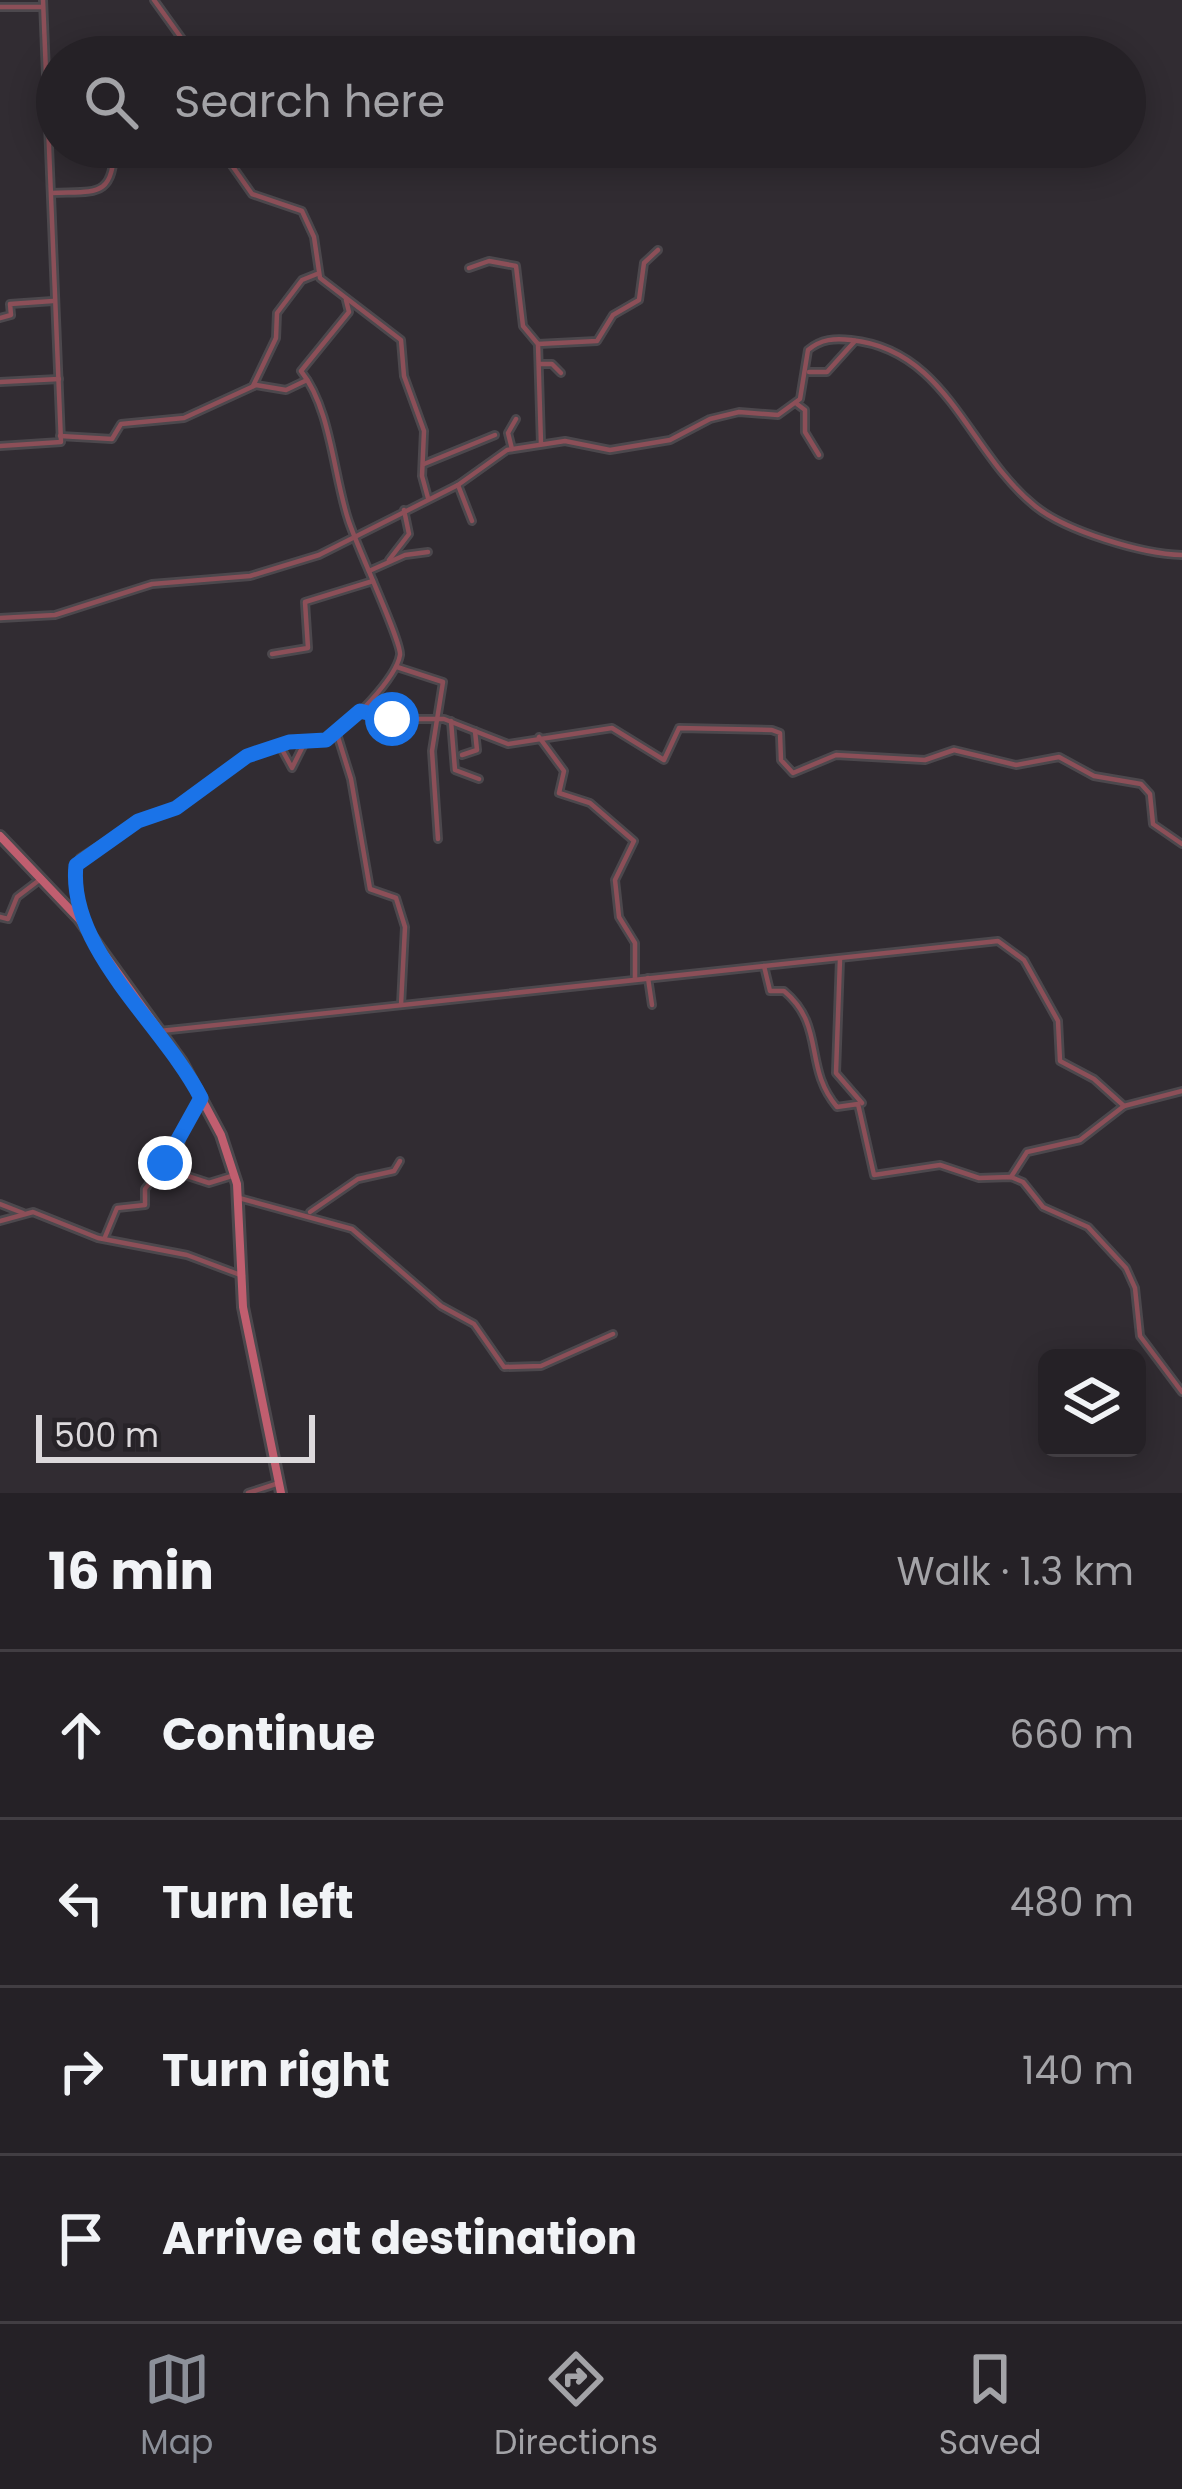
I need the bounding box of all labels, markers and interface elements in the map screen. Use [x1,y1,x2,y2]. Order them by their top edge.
search box [36,36,1146,168]
icon: search [78,69,144,135]
text: Search here [174,70,445,133]
route start [365,692,419,746]
route end [138,1136,192,1190]
map controls [1038,1349,1146,1457]
button: layers [1038,1349,1146,1457]
scale bar [36,1409,315,1462]
text: 500 m [54,1412,159,1459]
text: 16 min [48,1535,214,1607]
text: Walk · 1.3 km [896,1544,1134,1599]
icon: ahead [48,1702,114,1768]
text: Continue [162,1703,375,1766]
text: 660 m [1009,1707,1134,1762]
icon: left [48,1870,114,1936]
text: Turn left [162,1871,354,1934]
text: 480 m [1010,1875,1134,1930]
icon: right [48,2038,114,2104]
text: Turn right [162,2039,390,2102]
text: 140 m [1022,2043,1134,2098]
icon: arrive [48,2206,114,2272]
text: Arrive at destination [162,2207,637,2270]
tab: Map [140,2346,213,2468]
tab: Directions [494,2346,658,2468]
tab: Saved [939,2346,1042,2468]

